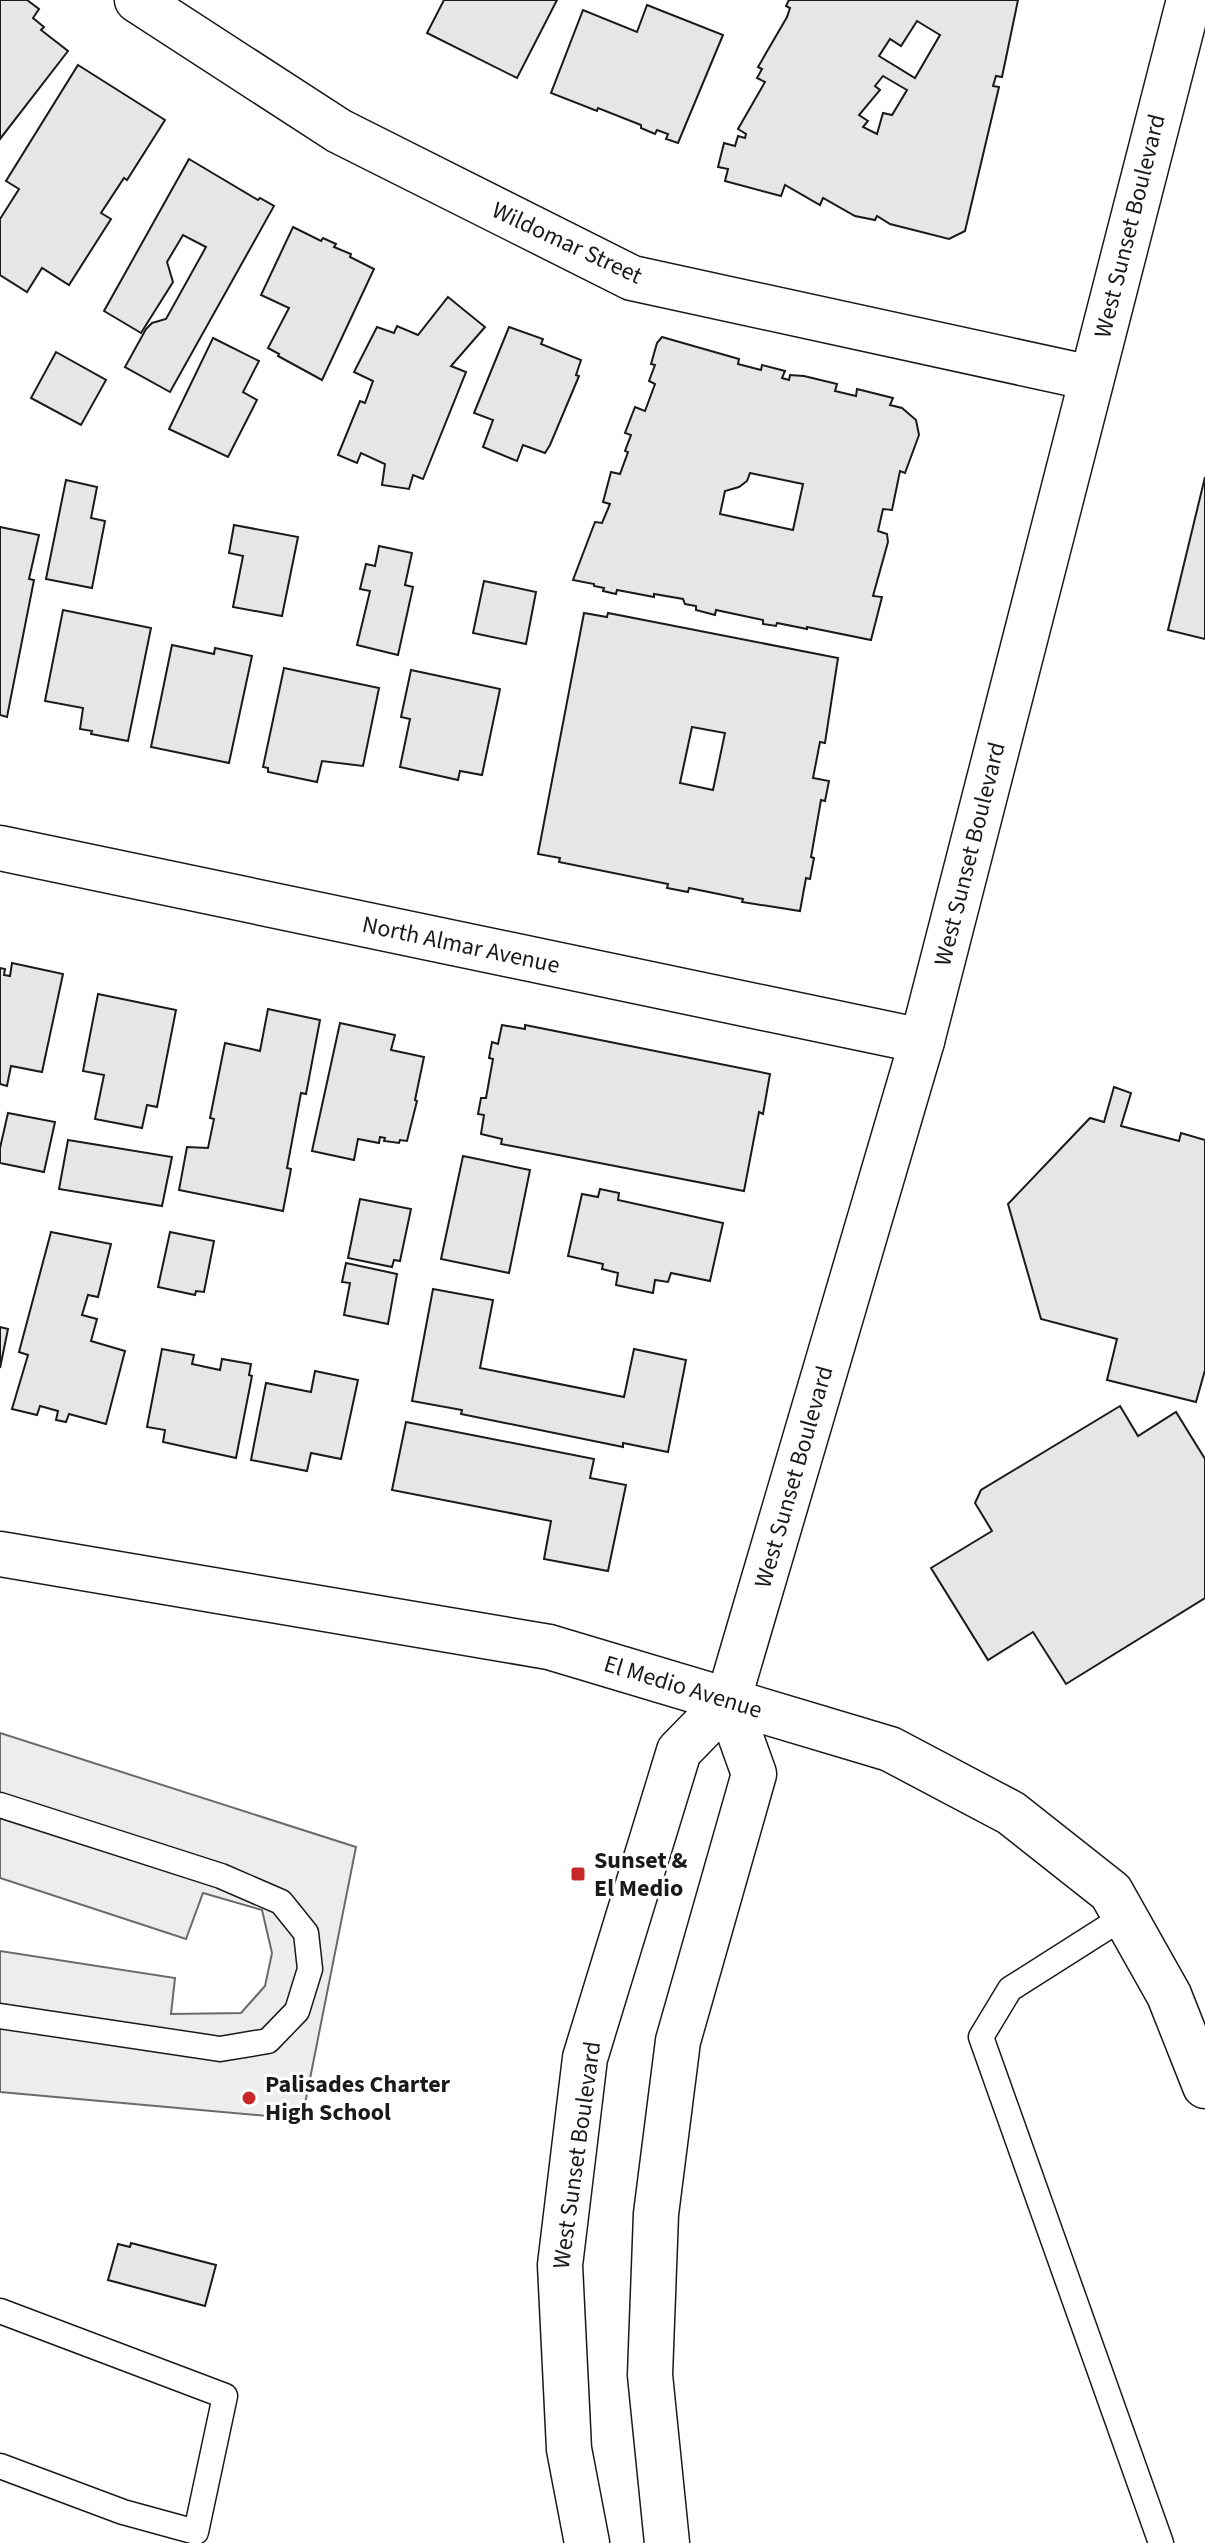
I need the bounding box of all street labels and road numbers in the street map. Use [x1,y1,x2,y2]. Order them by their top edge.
street label: West Sunset Boulevard [1085,110,1175,342]
street label: Wildomar Street [486,193,648,293]
street label: West Sunset Boulevard [925,738,1015,970]
street label: North Almar Avenue [359,907,563,983]
street label: West Sunset Boulevard [746,1362,842,1592]
street label: El Medio Avenue [600,1646,766,1728]
street label: West Sunset Boulevard [544,2039,610,2271]

